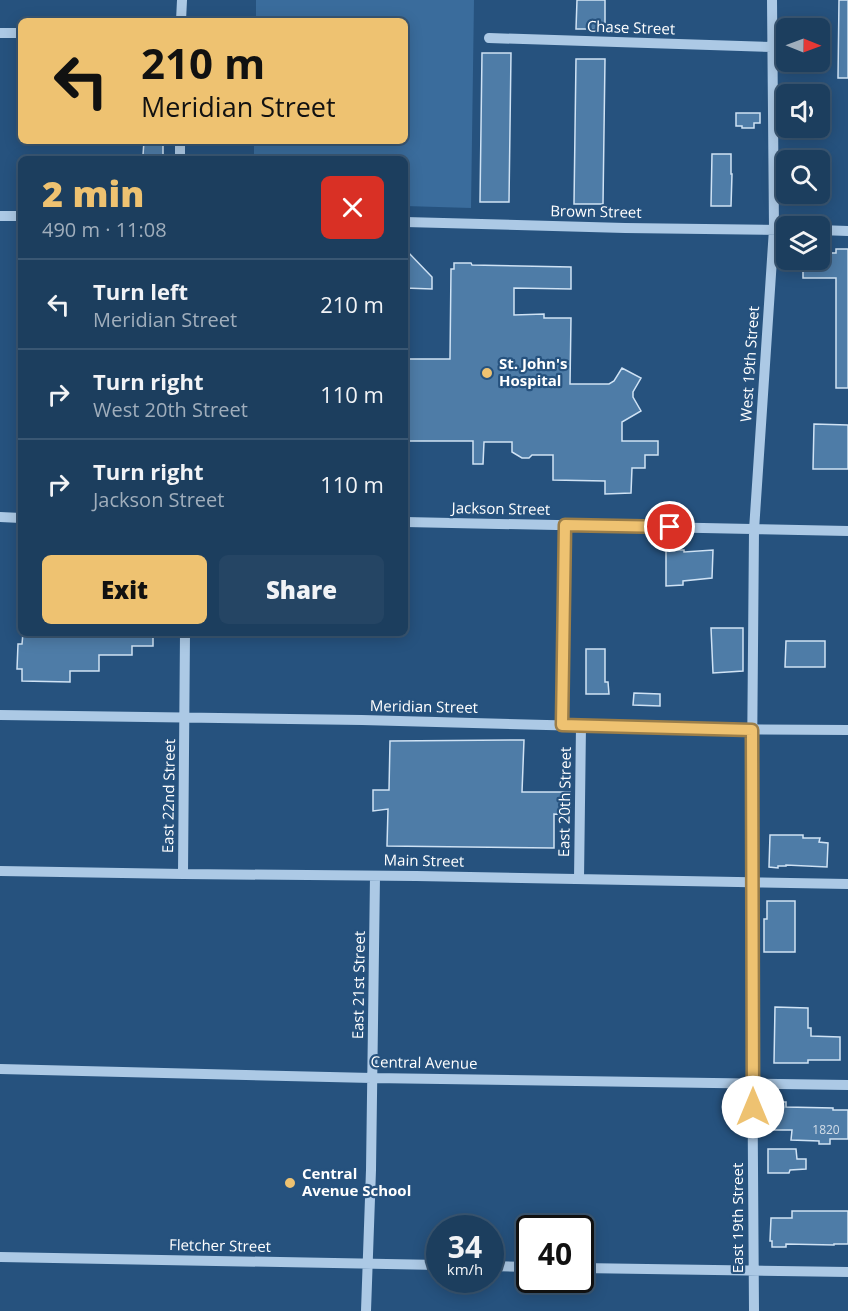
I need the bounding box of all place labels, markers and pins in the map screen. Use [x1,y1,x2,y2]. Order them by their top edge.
place label: St. John's Hospital [499,353,567,390]
marker: St. John's Hospital [480,366,494,380]
pin [644,501,695,552]
place label: Central Avenue School [302,1163,411,1200]
marker: Central Avenue School [283,1176,297,1190]

